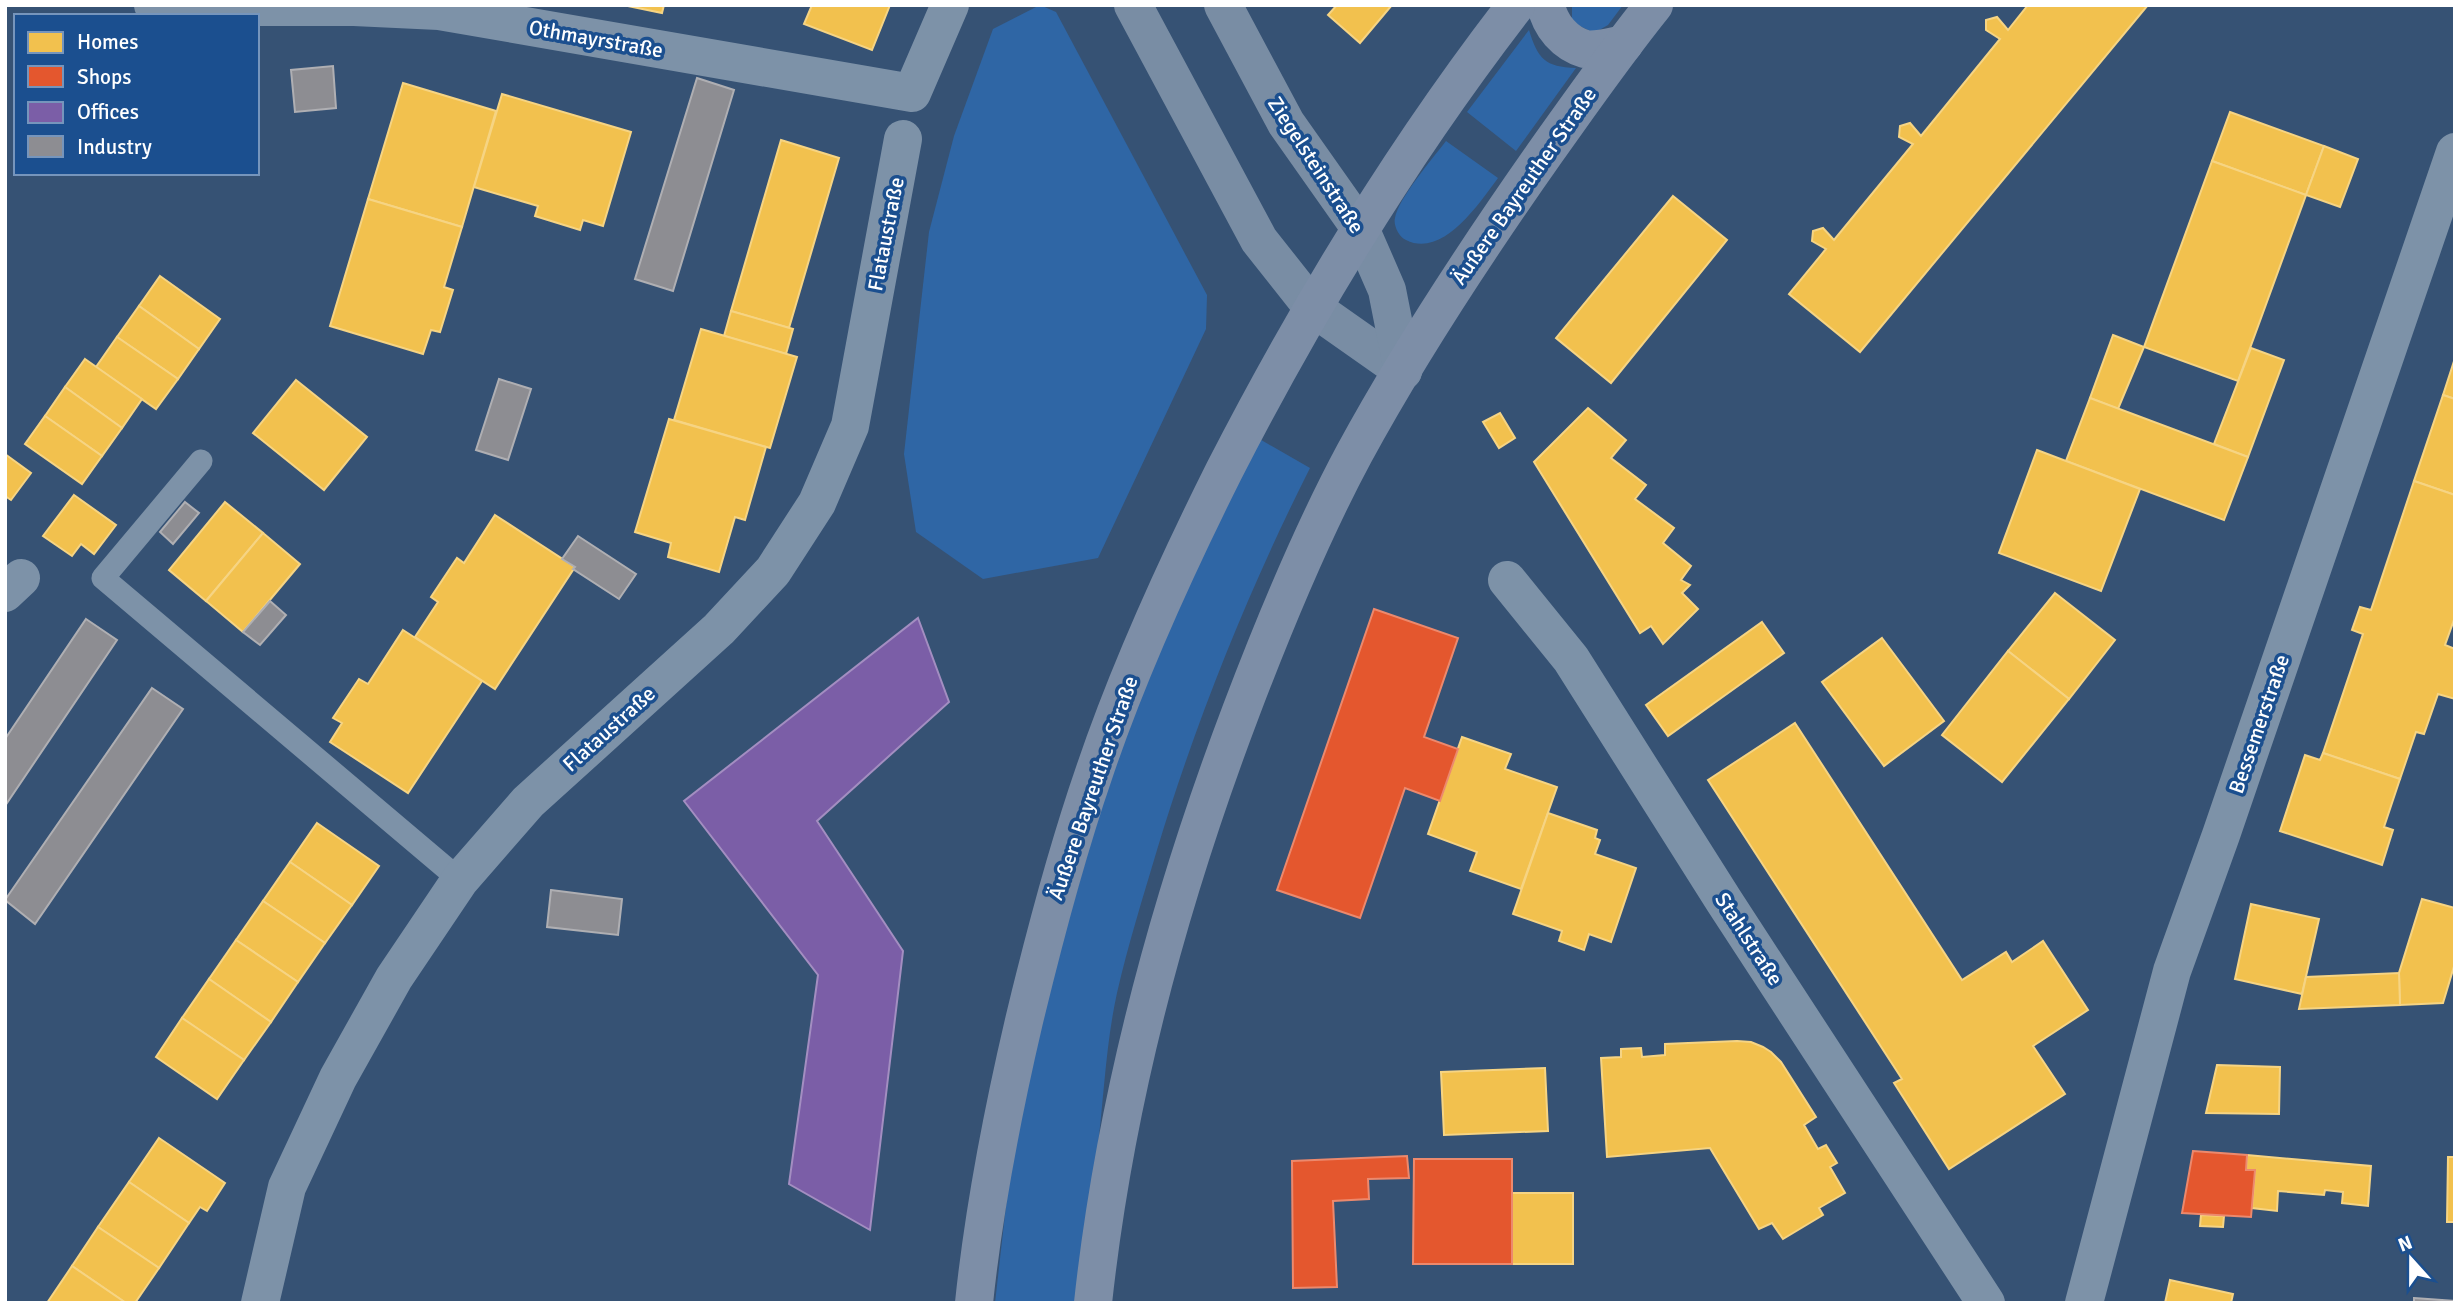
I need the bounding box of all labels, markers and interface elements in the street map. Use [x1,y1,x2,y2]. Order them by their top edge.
legend [14,14,259,175]
street label: Othmayrstraße [527,14,665,64]
text: Homes [77,29,139,55]
text: Shops [77,64,131,90]
street label: Äußere Bayreuther Straße [1446,82,1602,290]
street label: Ziegelsteinstraße [1262,92,1370,238]
text: Offices [77,99,139,125]
text: Industry [77,134,152,160]
street label: Flataustraße [862,175,910,293]
street label: Bessemerstraße [2223,651,2295,797]
street label: Äußere Bayreuther Straße [1042,673,1144,903]
street label: Flataustraße [557,681,661,777]
street label: Stahlstraße [1709,888,1789,990]
north arrow [2376,1224,2446,1294]
text: N [2395,1230,2416,1258]

